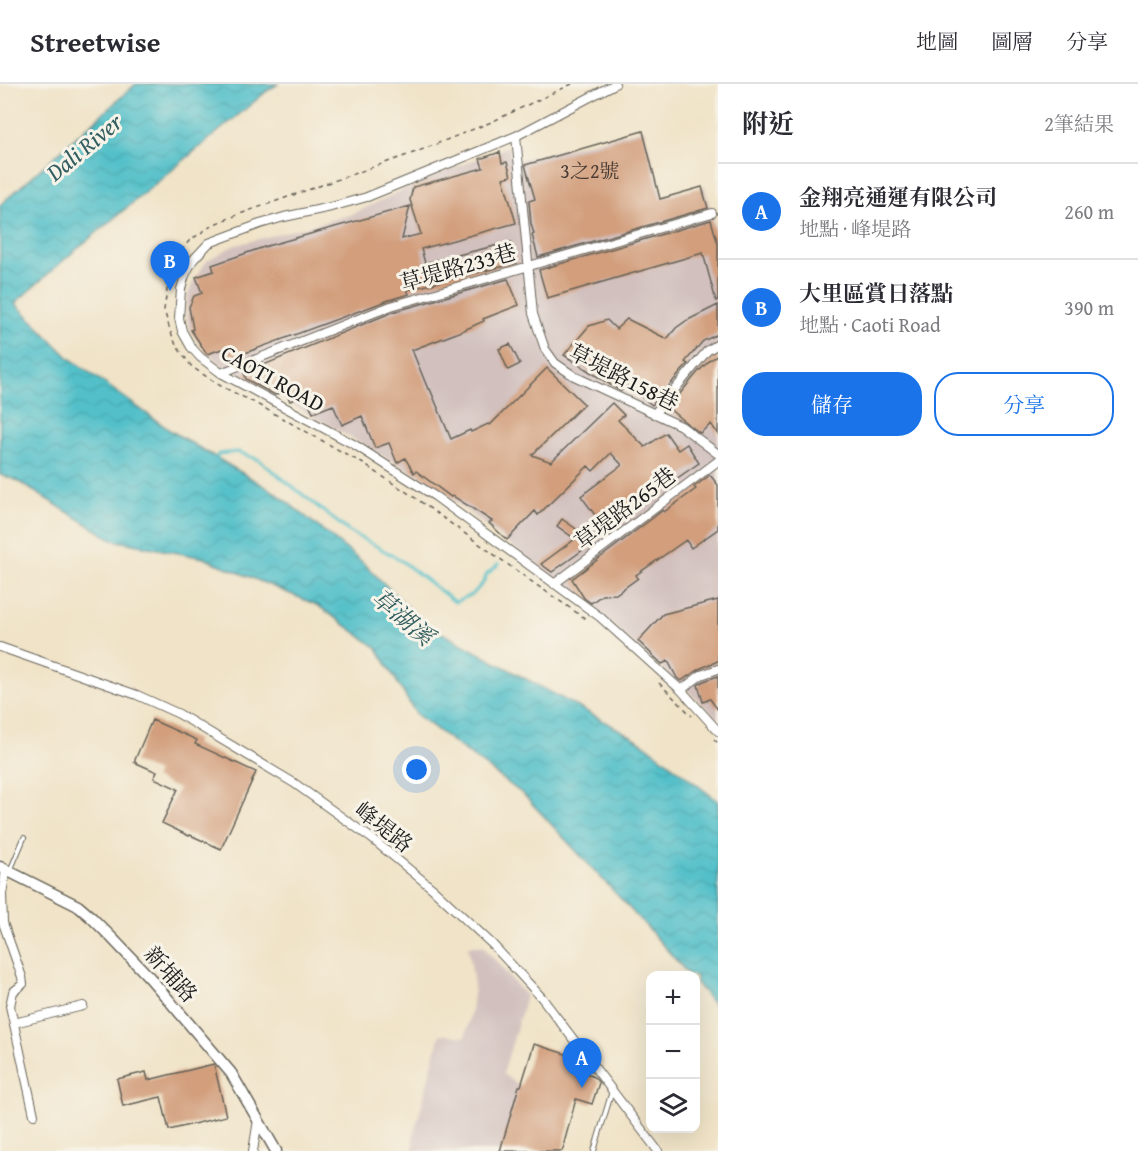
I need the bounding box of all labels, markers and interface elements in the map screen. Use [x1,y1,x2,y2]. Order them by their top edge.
text: Streetwise [30,21,160,62]
text: 地圖 [916,26,958,57]
text: 圖層 [991,26,1033,57]
text: 分享 [1066,26,1108,57]
water label: Dali River [38,104,130,190]
text: 附近 [742,104,794,143]
text: 2筆結果 [1044,109,1114,138]
house number: 3之2號 [560,156,620,185]
text: 金翔亮通運有限公司 [799,181,997,213]
text: A [755,197,768,226]
text: 260 m [1064,197,1114,226]
text: 地點 · 峰堤路 [799,214,911,243]
street label: 草堤路233巷 [396,235,520,299]
pin: B [150,242,190,291]
text: 大里區賞日落點 [799,277,953,309]
text: B [755,293,768,322]
text: 390 m [1064,293,1114,322]
text: 地點 · Caoti Road [799,310,941,339]
street label: CAOTI ROAD [215,336,331,420]
street label: 草堤路158巷 [563,336,685,418]
button: 儲存 [742,372,922,436]
button: 分享 [934,372,1114,436]
street label: 草堤路265巷 [568,459,682,557]
water label: 草湖溪 [364,580,444,655]
your location [402,755,431,784]
street label: 峰堤路 [348,794,420,860]
street label: 新埔路 [137,939,205,1009]
map controls [646,971,700,1133]
button: + [646,971,700,1025]
button: − [646,1025,700,1079]
pin: A [562,1038,602,1088]
button: layers [646,1079,700,1133]

